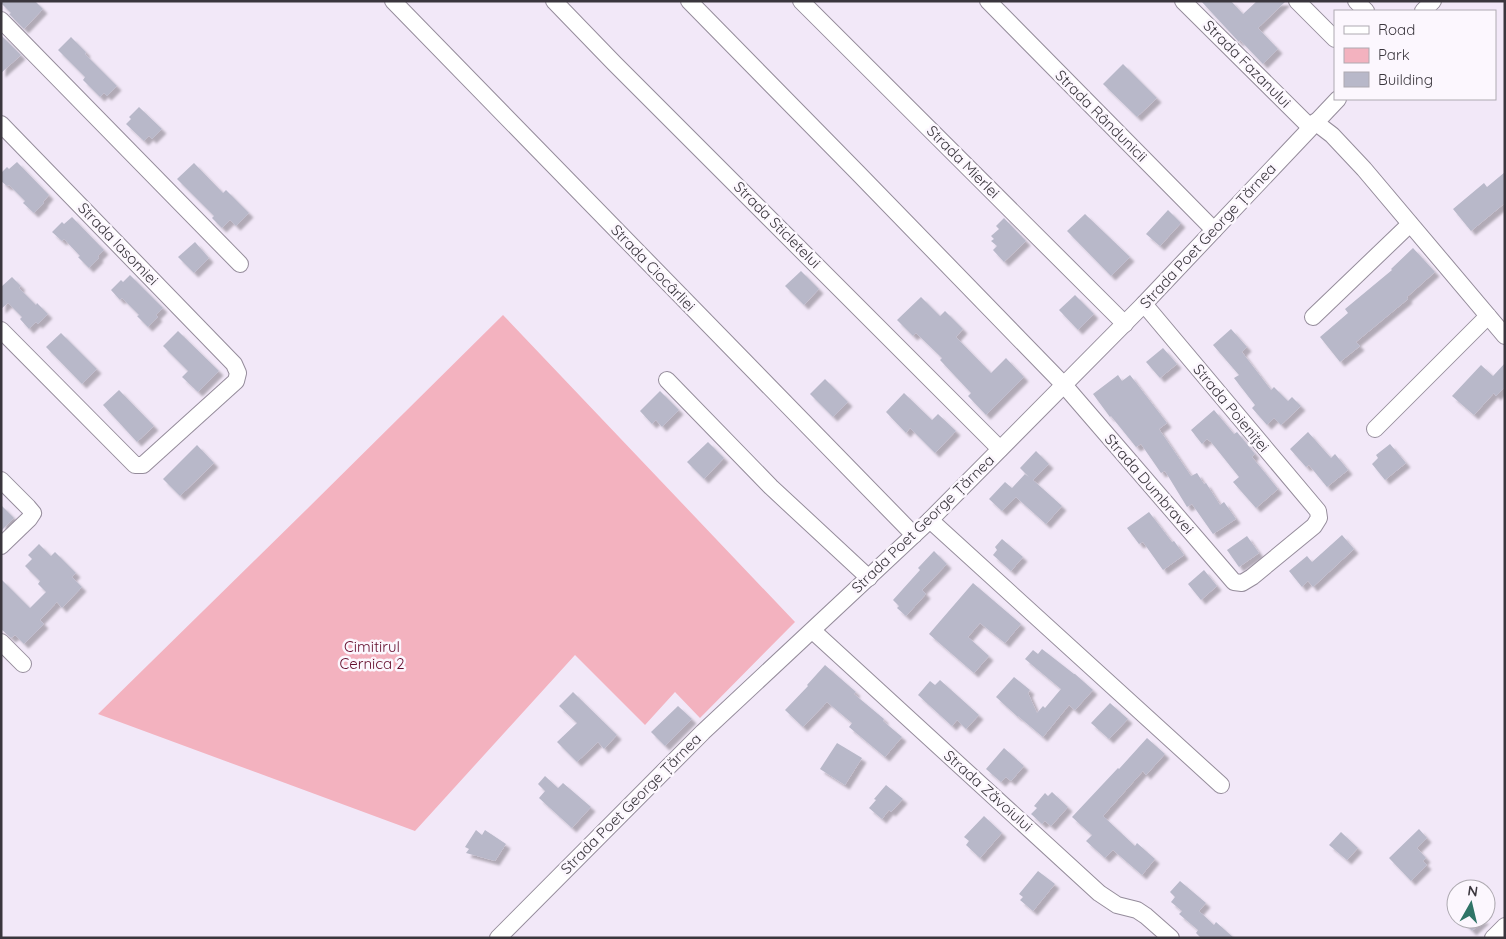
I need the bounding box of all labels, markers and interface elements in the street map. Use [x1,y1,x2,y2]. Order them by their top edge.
legend [1334,10,1496,100]
street label: Strada Fazanului [1199,16,1295,112]
text: Road [1378,20,1415,39]
text: Park [1378,45,1410,64]
street label: Strada Rândunicii [1051,66,1151,166]
text: Building [1378,70,1433,89]
street label: Strada Mierlei [923,121,1004,202]
street label: Strada Poet George Țărnea [1135,159,1280,312]
street label: Strada Sticletelui [730,177,825,272]
street label: Strada Iasomiei [74,198,163,289]
street label: Strada Ciocârliei [607,220,700,315]
street label: Strada Poieniței [1189,360,1274,455]
street label: Strada Dumbravei [1101,430,1198,538]
street label: Strada Poet George Țărnea [847,450,998,597]
park label: Cimitirul Cernica 2 [339,637,405,673]
street label: Strada Poet George Țărnea [556,729,705,878]
street label: Strada Zăvoiului [940,746,1037,835]
north arrow [1446,879,1496,929]
text: N [1466,881,1479,901]

